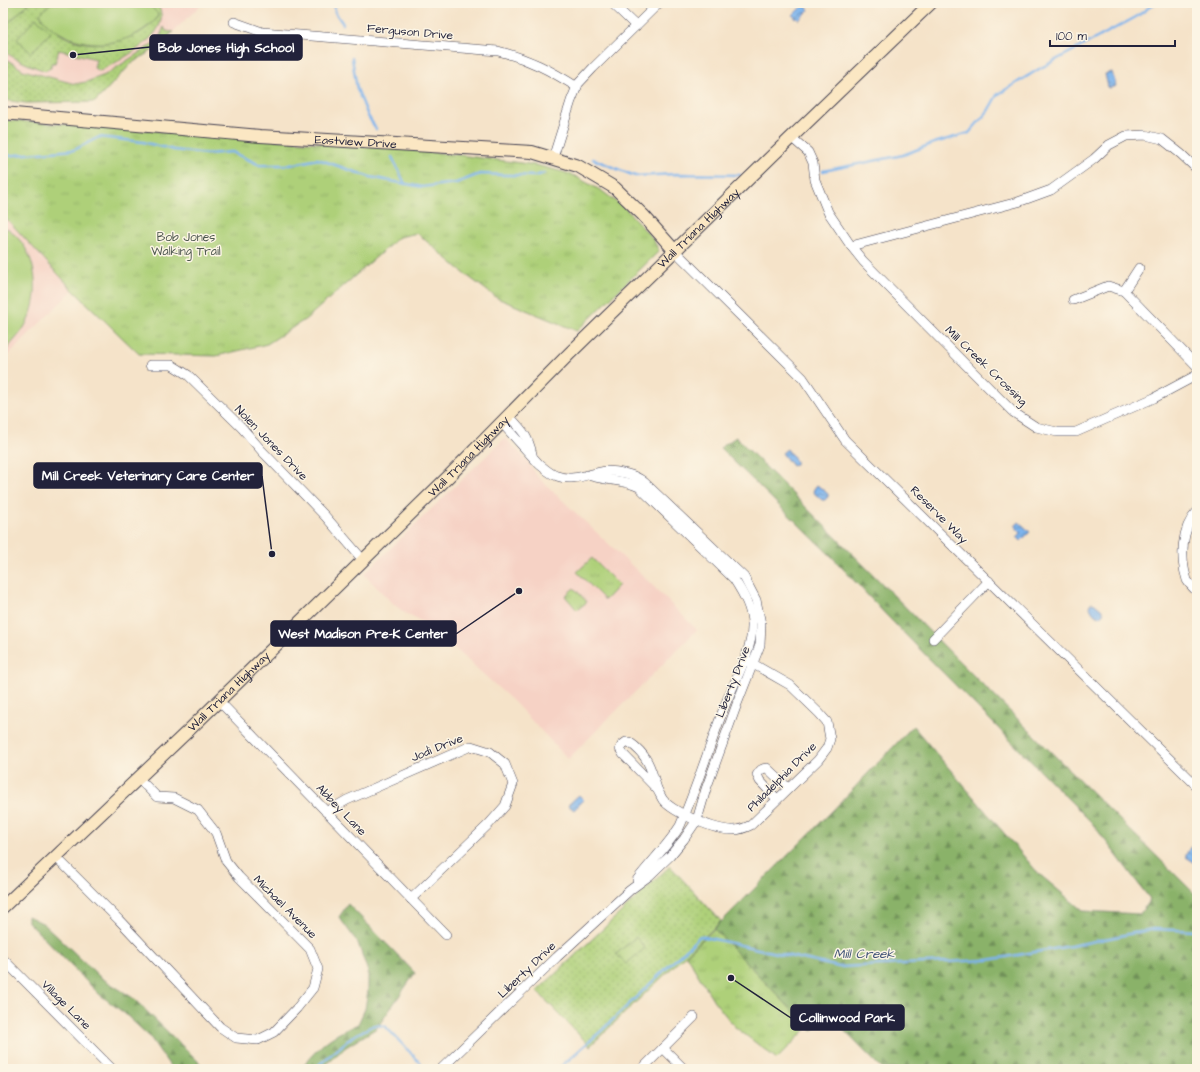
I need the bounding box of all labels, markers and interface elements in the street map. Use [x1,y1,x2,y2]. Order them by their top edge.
street label: Ferguson Drive [366,20,454,45]
scale bar [1050,22,1175,48]
text: 100 m [1056,28,1087,45]
callout: Bob Jones High School [150,35,302,60]
text: Bob Jones High School [158,39,294,59]
street label: Eastview Drive [314,131,398,153]
street label: Wall Triana Highway [653,184,744,272]
park label: Bob Jones Walking Trail [151,229,221,261]
street label: Mill Creek Crossing [940,322,1031,411]
street label: Nolen Jones Drive [231,402,312,485]
street label: Wall Triana Highway [424,411,514,501]
callout: Mill Creek Veterinary Care Center [34,463,262,488]
text: Mill Creek Veterinary Care Center [42,467,255,486]
street label: Reserve Way [906,482,972,549]
callout: West Madison Pre-K Center [271,621,456,646]
text: West Madison Pre-K Center [277,625,449,643]
street label: Liberty Drive [712,643,756,720]
street label: Wall Triana Highway [184,647,274,735]
street label: Jodi Drive [408,730,466,766]
street label: Philadelphia Drive [743,738,821,816]
street label: Abbey Lane [311,780,370,841]
street label: Michael Avenue [249,871,321,943]
street label: Liberty Drive [494,937,561,1003]
water label: Mill Creek [834,945,895,963]
street label: Village Lane [37,977,95,1035]
callout: Collinwood Park [791,1005,904,1030]
text: Collinwood Park [799,1009,896,1027]

